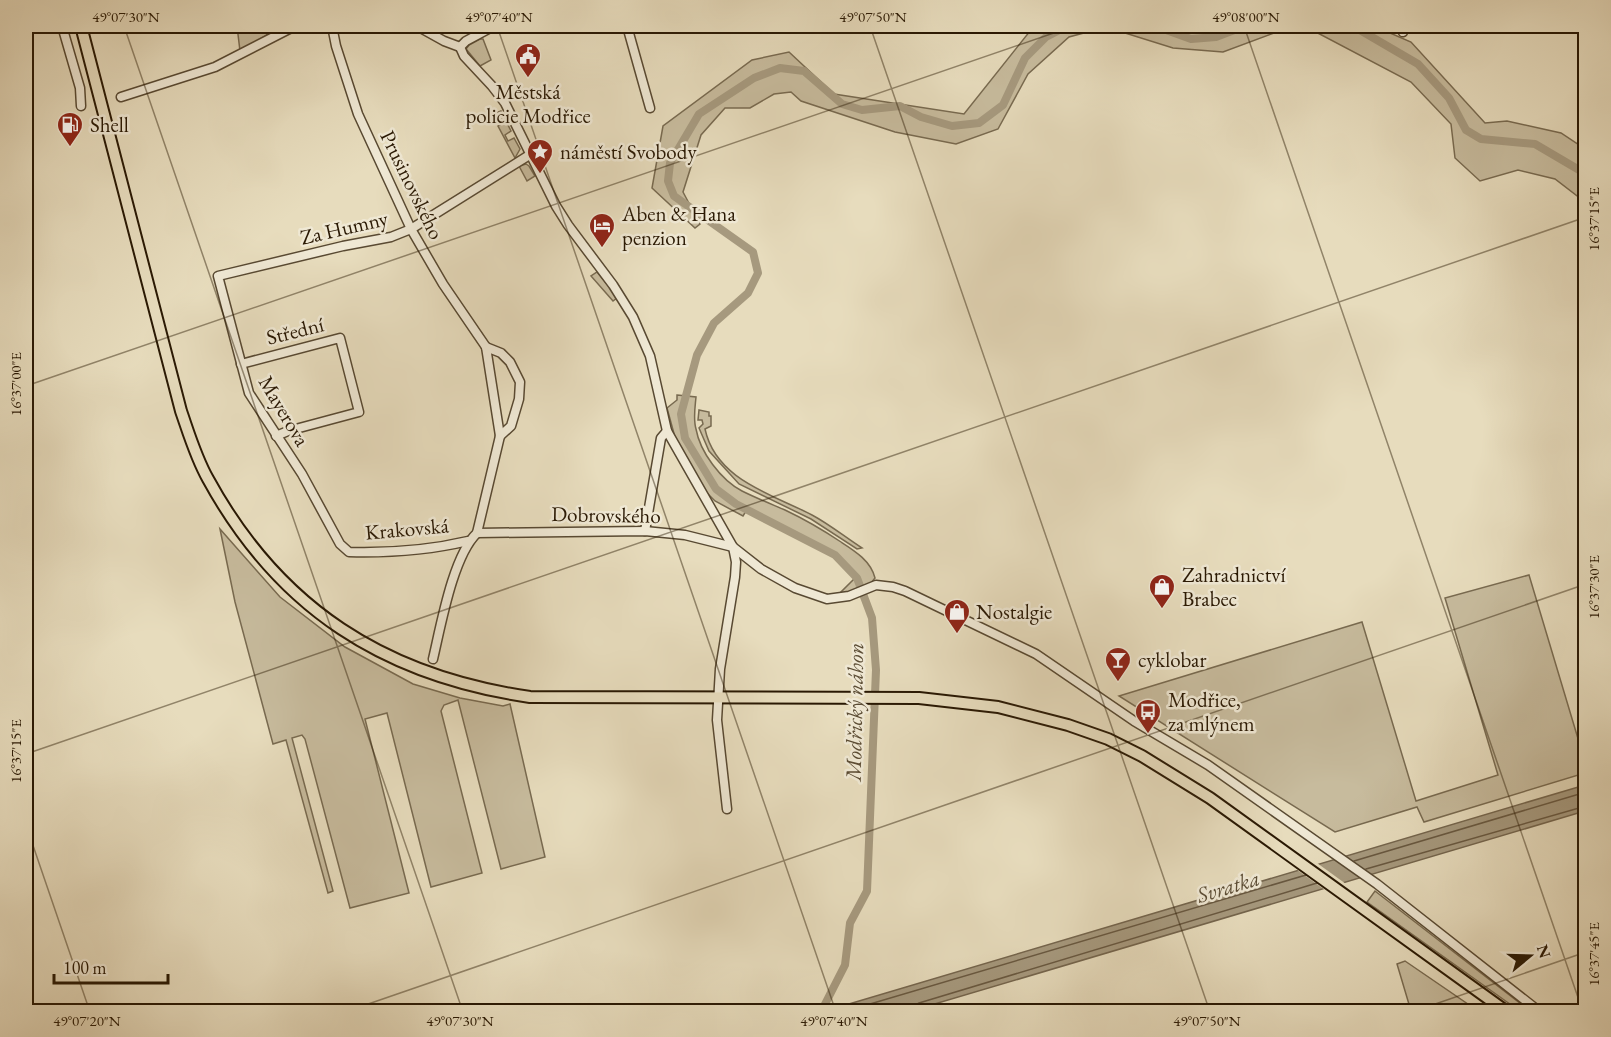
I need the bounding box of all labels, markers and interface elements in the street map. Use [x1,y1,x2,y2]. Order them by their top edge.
text: 49°07'30"N [92,7,160,26]
text: 49°07'40"N [465,7,533,26]
text: 49°07'50"N [839,7,907,26]
text: 49°08'00"N [1212,7,1280,26]
public building icon: Městská policie Modřice [513,41,543,79]
place label: Městská policie Modřice [465,78,591,129]
fuel station icon: Shell [55,110,85,148]
place label: Shell [90,111,129,138]
street label: Prusinovského [374,126,450,244]
place icon: náměstí Svobody [525,137,555,175]
place label: náměstí Svobody [560,138,697,165]
text: 16°37'15"E [1584,186,1603,251]
place label: Aben & Hana penzion [621,200,736,251]
street label: Za Humny [297,204,391,251]
hotel icon: Aben & Hana penzion [587,211,617,249]
street label: Střední [263,310,327,351]
text: 16°37'00"E [6,351,25,416]
street label: Mayerova [253,370,316,452]
street label: Dobrovského [551,500,661,529]
street label: Krakovská [364,511,451,546]
text: 16°37'30"E [1584,554,1603,619]
place label: Zahradnictví Brabec [1182,561,1286,612]
shop icon: Zahradnictví Brabec [1147,572,1177,610]
shop icon: Nostalgie [942,597,972,635]
place label: Nostalgie [976,598,1052,625]
water label: Modřický náhon [839,643,870,783]
bar icon: cyklobar [1103,645,1133,683]
place label: cyklobar [1138,646,1206,673]
place label: Modřice, za mlýnem [1168,686,1255,737]
bus stop icon: Modřice, za mlýnem [1133,697,1163,735]
text: 16°37'15"E [6,718,25,783]
water label: Svratka [1192,863,1263,910]
text: 16°37'45"E [1584,921,1603,986]
north arrow [1500,926,1560,986]
text: N [1532,942,1556,961]
scale bar [54,947,168,985]
text: 100 m [63,956,107,979]
text: 49°07'20"N [53,1011,121,1030]
text: 49°07'30"N [426,1011,494,1030]
text: 49°07'40"N [800,1011,868,1030]
text: 49°07'50"N [1173,1011,1241,1030]

